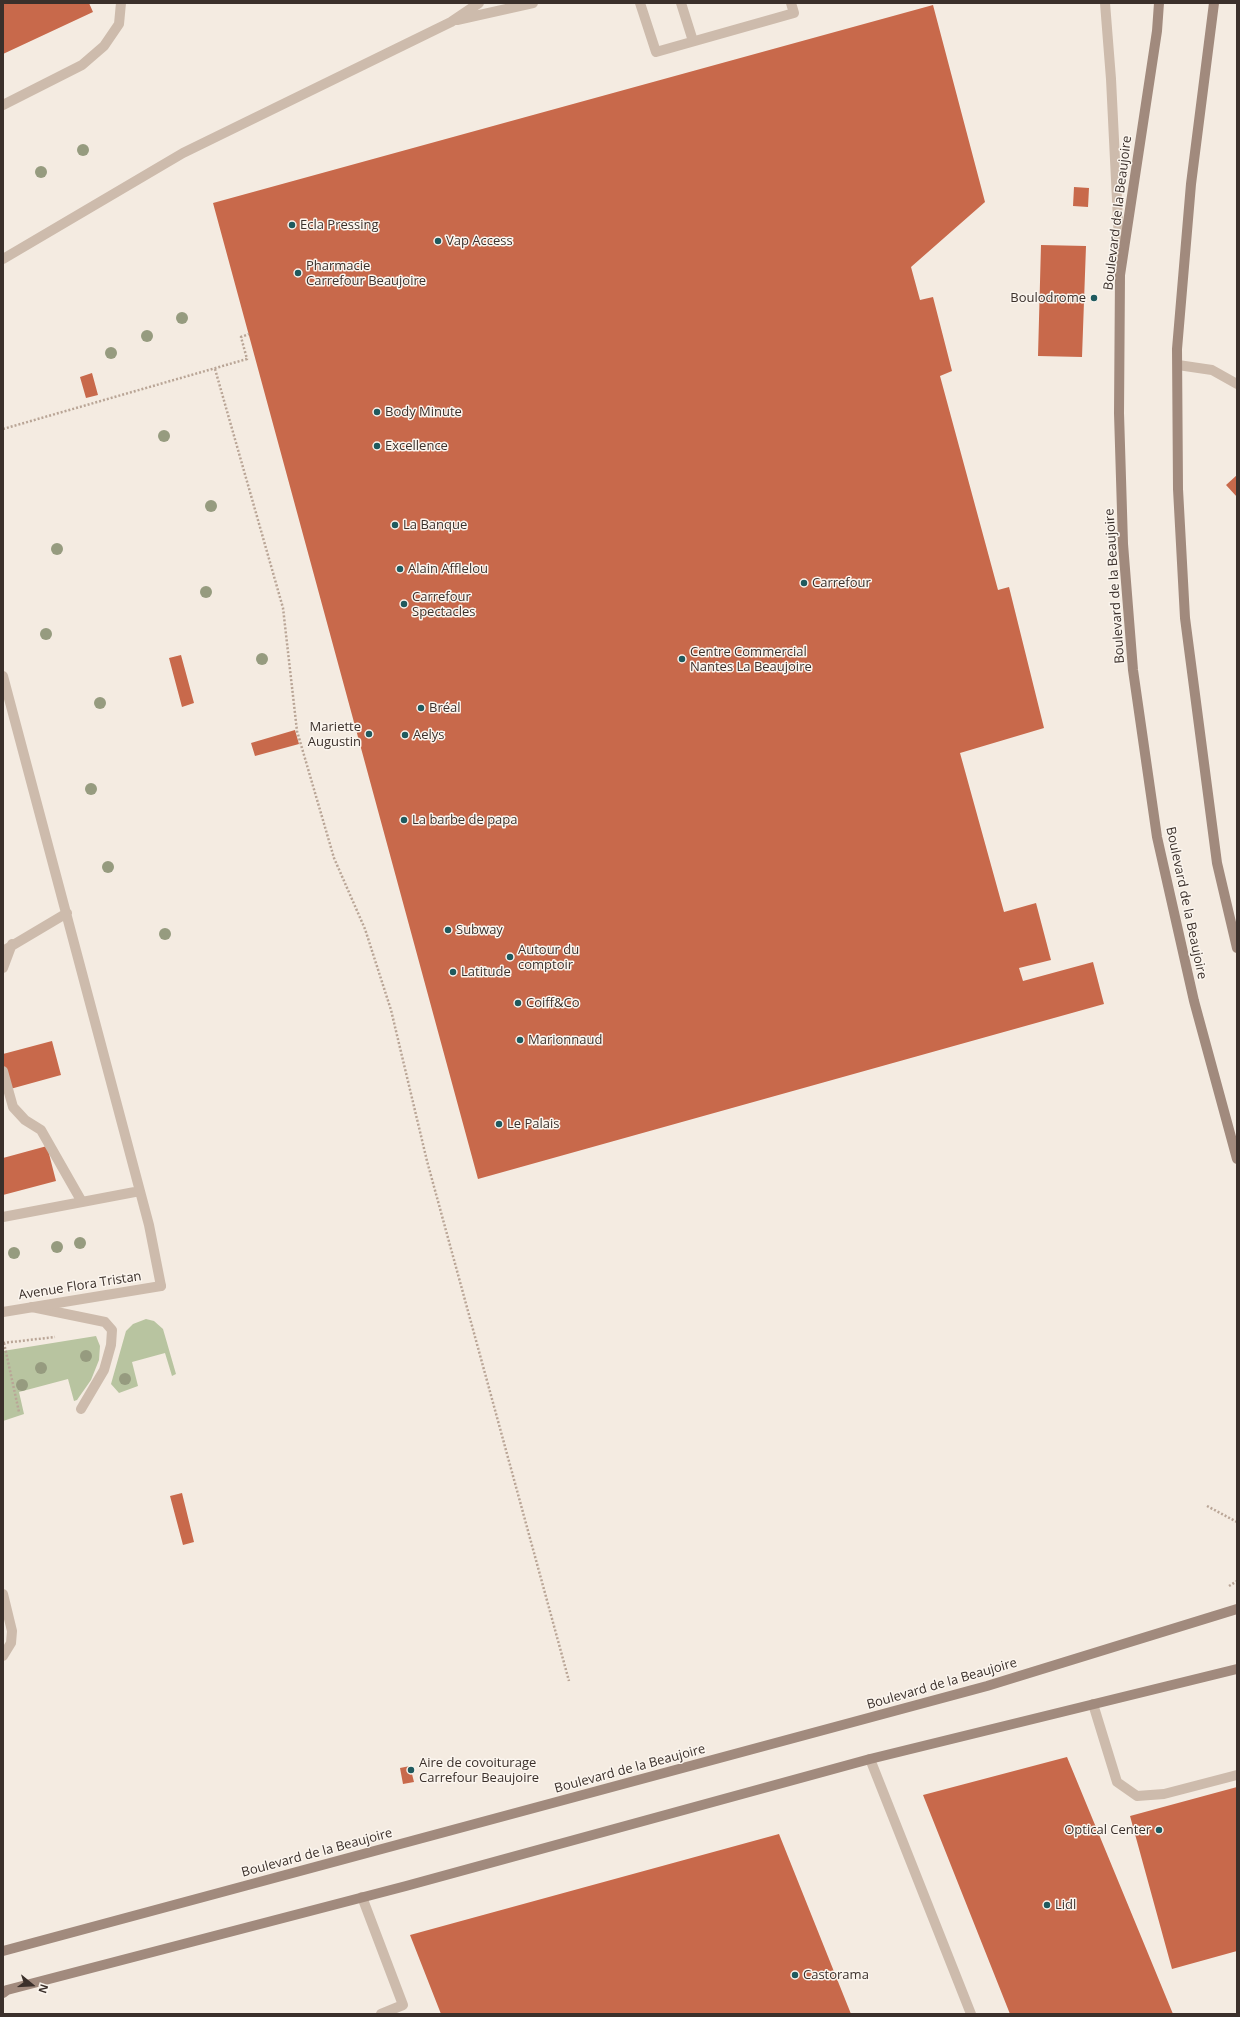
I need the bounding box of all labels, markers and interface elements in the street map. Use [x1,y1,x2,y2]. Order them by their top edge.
street label: Boulevard de la Beaujoire [1101,135,1135,291]
place label: Ecla Pressing [300,217,378,233]
marker: Ecla Pressing [287,220,297,230]
place label: Vap Access [446,233,513,249]
marker: Vap Access [433,236,443,246]
place label: Pharmacie Carrefour Beaujoire [306,258,426,289]
marker: Pharmacie Carrefour Beaujoire [293,268,303,278]
place label: Boulodrome [1010,290,1086,306]
marker: Boulodrome [1089,293,1099,303]
place label: Body Minute [385,404,462,420]
marker: Body Minute [372,407,382,417]
place label: Excellence [385,438,448,454]
marker: Excellence [372,441,382,451]
street label: Boulevard de la Beaujoire [1102,508,1128,664]
place label: La Banque [403,517,467,533]
marker: La Banque [390,520,400,530]
place label: Alain Afflelou [408,561,488,577]
marker: Alain Afflelou [395,564,405,574]
place label: Carrefour [812,575,871,591]
marker: Carrefour [799,578,809,588]
place label: Carrefour Spectacles [412,589,475,620]
marker: Carrefour Spectacles [399,599,409,609]
place label: Centre Commercial Nantes La Beaujoire [690,644,812,675]
marker: Centre Commercial Nantes La Beaujoire [677,654,687,664]
place label: Bréal [429,700,461,716]
marker: Bréal [416,703,426,713]
place label: Mariette Augustin [308,719,361,750]
place label: Aelys [413,727,445,743]
marker: Mariette Augustin [364,729,374,739]
marker: Aelys [400,730,410,740]
place label: La barbe de papa [412,812,517,828]
marker: La barbe de papa [399,815,409,825]
street label: Boulevard de la Beaujoire [1162,825,1210,981]
place label: Subway [456,922,503,938]
marker: Subway [443,925,453,935]
place label: Autour du comptoir [518,942,579,973]
marker: Autour du comptoir [505,952,515,962]
place label: Latitude [461,964,511,980]
marker: Latitude [448,967,458,977]
place label: Coiff&Co [526,995,580,1011]
marker: Coiff&Co [513,998,523,1008]
place label: Marionnaud [528,1032,602,1048]
marker: Marionnaud [515,1035,525,1045]
place label: Le Palais [507,1116,559,1132]
marker: Le Palais [494,1119,504,1129]
street label: Avenue Flora Tristan [17,1269,143,1303]
street label: Boulevard de la Beaujoire [865,1655,1019,1713]
street label: Boulevard de la Beaujoire [553,1741,707,1797]
place label: Aire de covoiturage Carrefour Beaujoire [419,1755,539,1786]
marker: Aire de covoiturage Carrefour Beaujoire [406,1765,416,1775]
place label: Optical Center [1064,1822,1151,1838]
street label: Boulevard de la Beaujoire [240,1825,394,1881]
marker: Optical Center [1154,1825,1164,1835]
place label: Lidl [1055,1897,1076,1913]
marker: Lidl [1042,1900,1052,1910]
north arrow [12,1965,52,2005]
place label: Castorama [803,1967,869,1983]
marker: Castorama [790,1970,800,1980]
text: N [35,1982,52,1995]

